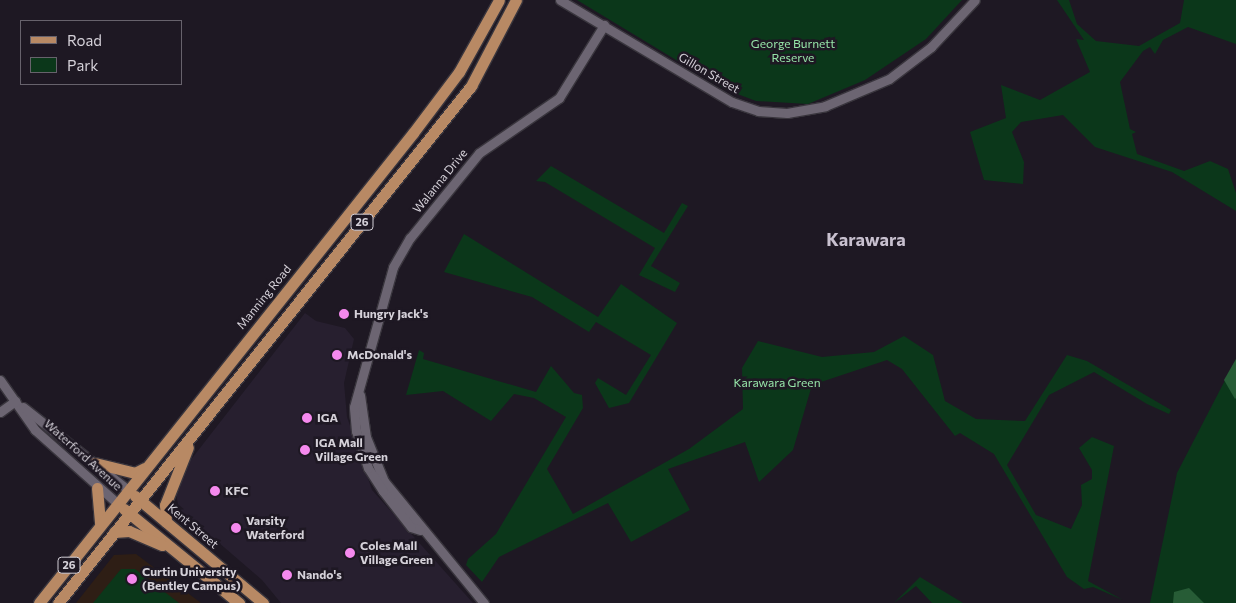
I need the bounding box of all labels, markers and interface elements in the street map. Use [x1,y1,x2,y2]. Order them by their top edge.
legend [20,20,182,85]
text: Road [67,31,102,49]
park label: George Burnett Reserve [751,37,835,65]
street label: Gillon Street [676,50,742,96]
text: Park [67,56,98,74]
street label: Walanna Drive [410,146,470,216]
road number: 26 [350,213,374,230]
district label: Karawara [826,228,906,250]
street label: Manning Road [234,262,294,332]
place label: Hungry Jack's [354,307,428,321]
marker: Hungry Jack's [338,308,350,320]
place label: McDonald's [347,348,412,362]
marker: McDonald's [331,349,343,361]
park label: Karawara Green [733,376,821,390]
place label: IGA [317,411,338,425]
marker: IGA [301,412,313,424]
street label: Waterford Avenue [41,416,125,494]
place label: IGA Mall Village Green [315,436,388,464]
marker: IGA Mall Village Green [299,444,311,456]
place label: KFC [225,484,249,498]
marker: KFC [209,485,221,497]
street label: Kent Street [165,501,221,551]
place label: Varsity Waterford [246,514,304,542]
marker: Varsity Waterford [230,522,242,534]
place label: Coles Mall Village Green [360,539,433,567]
marker: Coles Mall Village Green [344,547,356,559]
road number: 26 [56,556,82,574]
place label: Curtin University (Bentley Campus) [142,565,241,593]
place label: Nando's [297,568,342,582]
marker: Nando's [281,569,293,581]
marker: Curtin University (Bentley Campus) [126,573,138,585]

